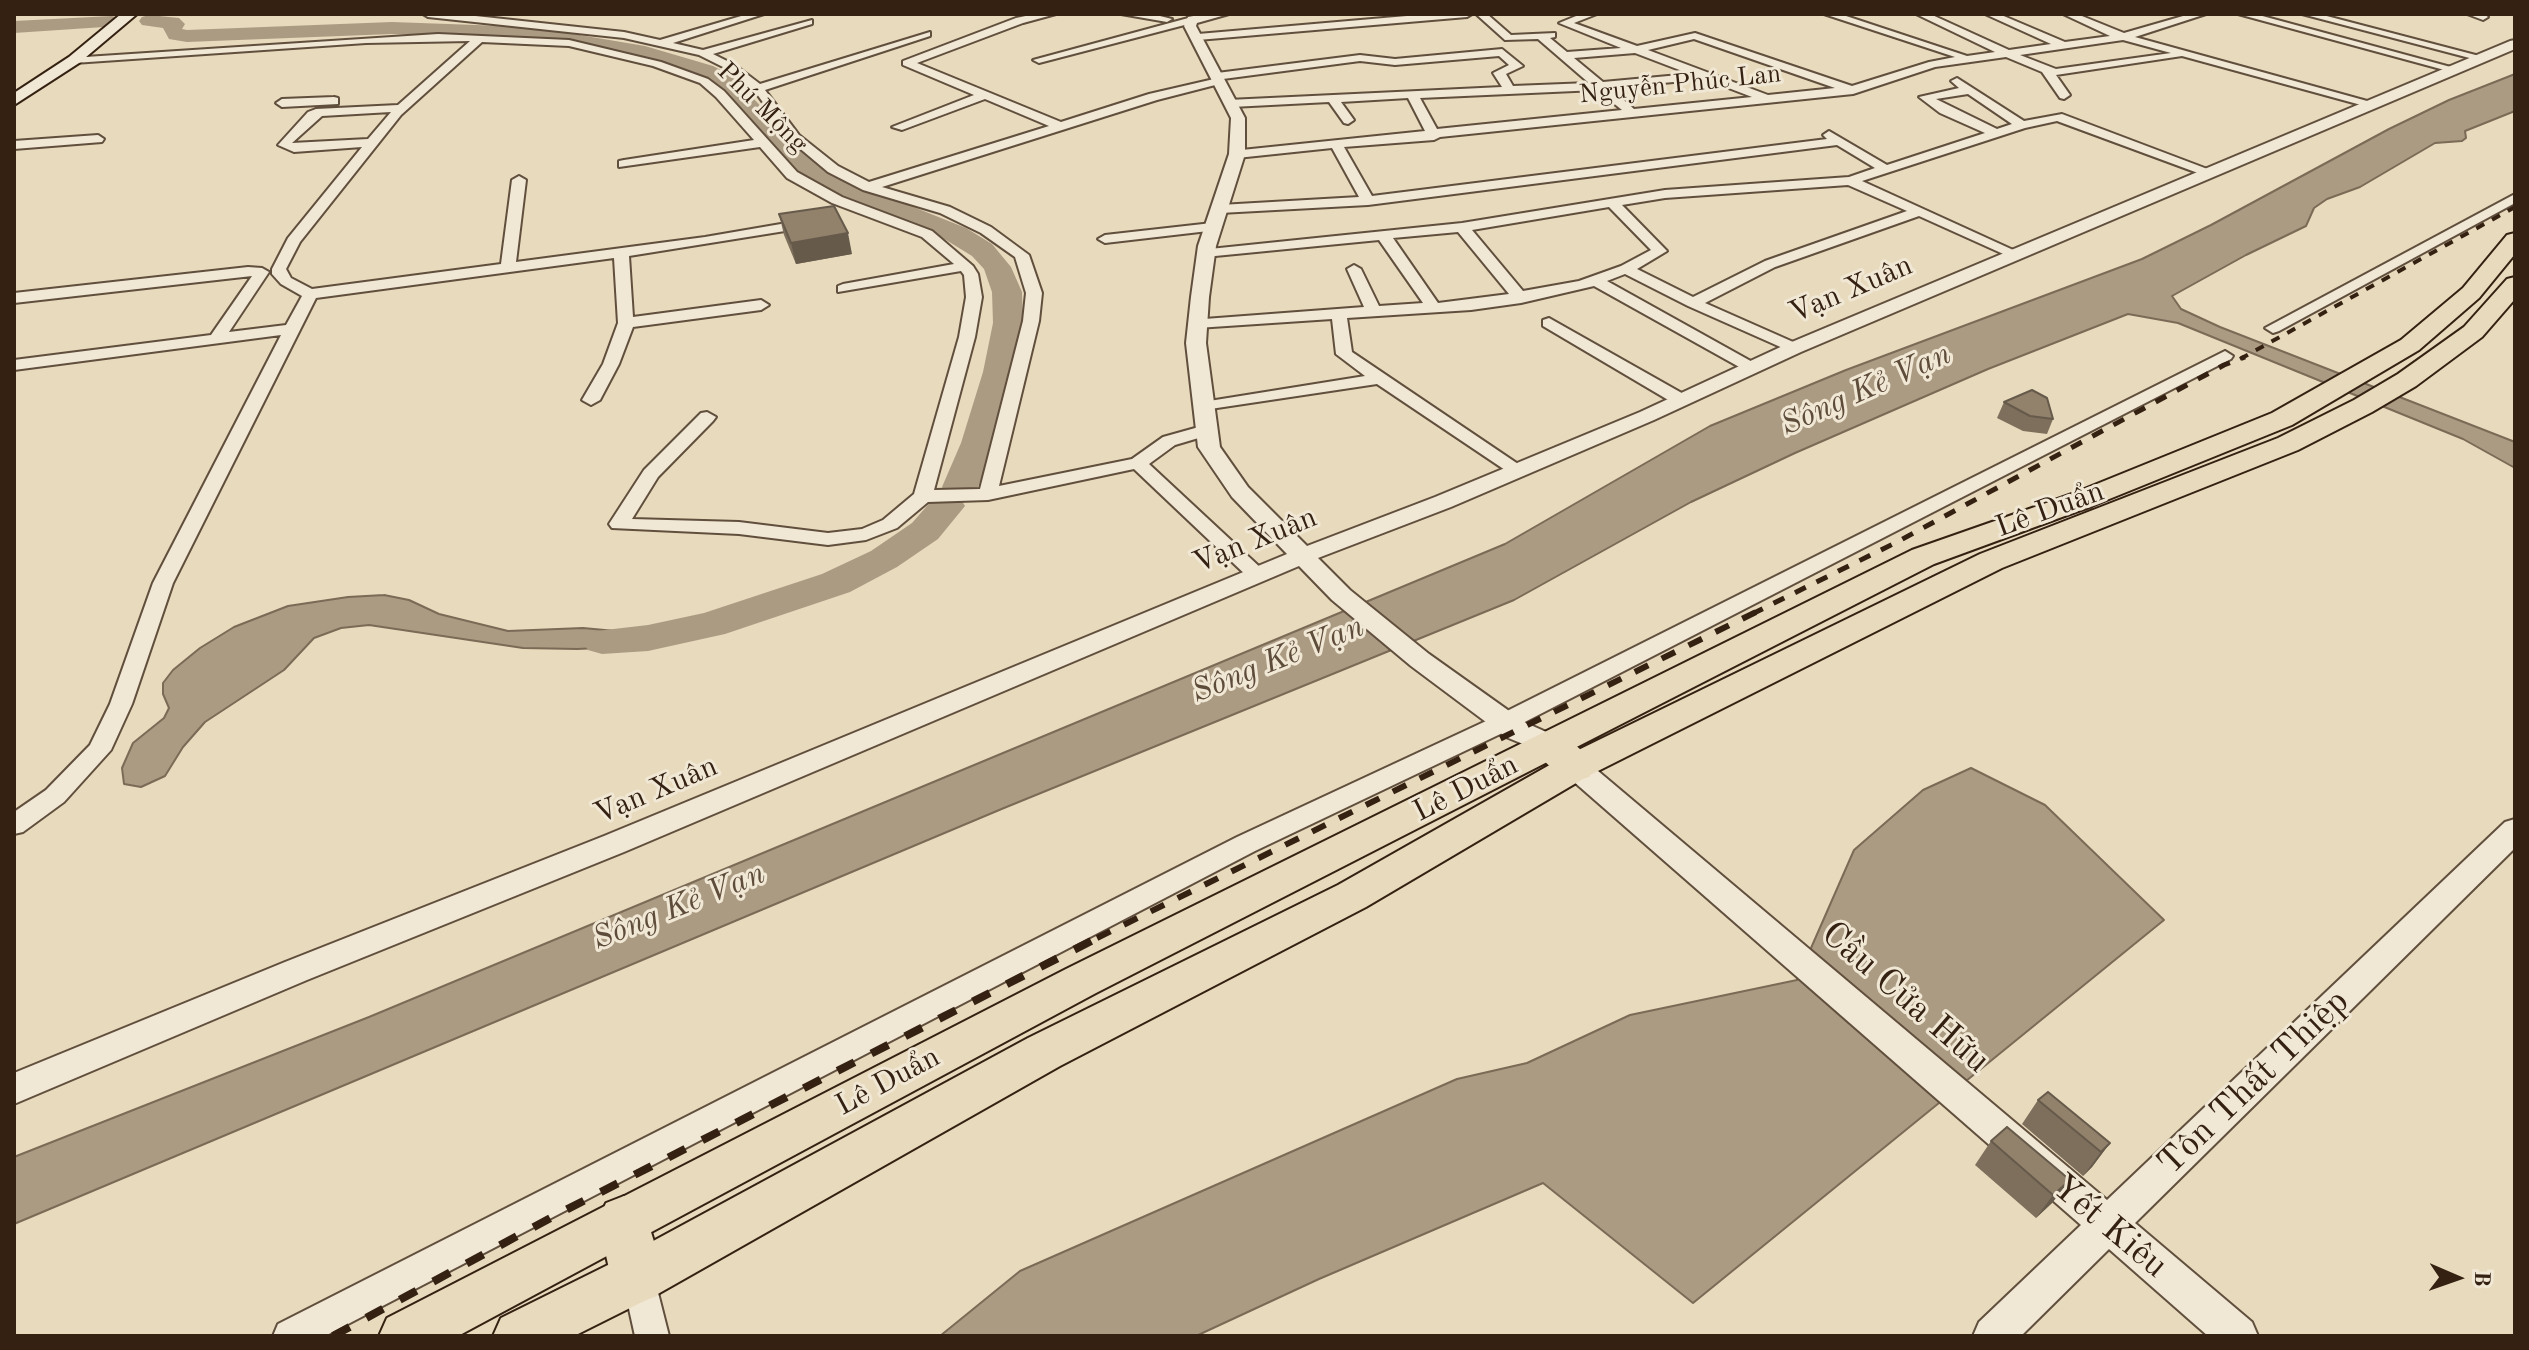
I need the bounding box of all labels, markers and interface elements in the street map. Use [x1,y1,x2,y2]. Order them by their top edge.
street label: Phú Mộng [710,56,814,160]
street label: Nguyễn Phúc Lan [1577,59,1783,111]
street label: Vạn Xuân [1784,248,1918,332]
water label: Sông Kẻ Vạn [1775,335,1957,445]
street label: Lê Duẩn [1991,474,2109,546]
street label: Vạn Xuân [1188,500,1322,582]
water label: Sông Kẻ Vạn [1186,608,1370,712]
street label: Lê Duẩn [1408,747,1524,831]
street label: Vạn Xuân [589,749,723,833]
water label: Sông Kẻ Vạn [587,855,771,959]
street label: Cầu Cửa Hữu [1812,913,1998,1083]
street label: Tôn Thất Thiệp [2149,981,2359,1185]
street label: Lê Duẩn [830,1040,946,1124]
street label: Yết Kiêu [2042,1166,2176,1288]
north arrow [2417,1238,2497,1318]
text: B [2470,1271,2492,1287]

